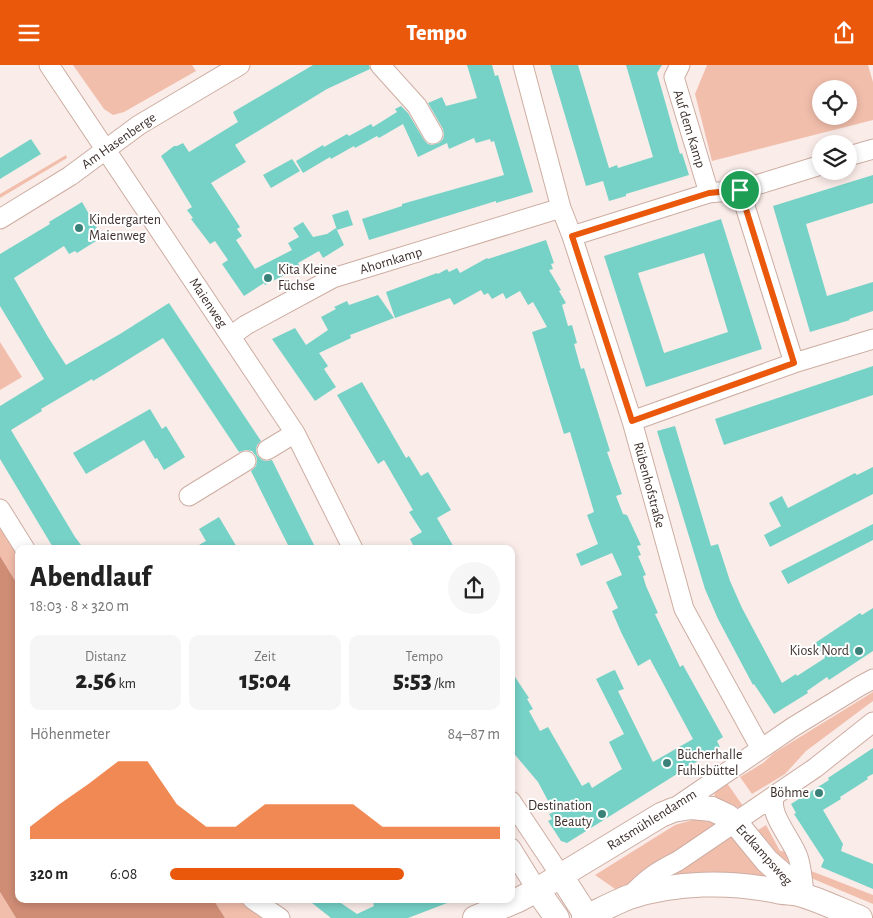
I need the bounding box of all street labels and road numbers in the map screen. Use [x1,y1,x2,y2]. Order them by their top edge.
street label: Auf dem Kamp [670,88,708,170]
street label: Am Hasenberge [79,110,159,172]
street label: Ahornkamp [358,245,424,277]
street label: Maienweg [186,276,230,331]
street label: Rübenhofstraße [631,441,667,529]
street label: Ratsmühlendamm [605,787,699,853]
street label: Erdkampsweg [733,822,795,888]

